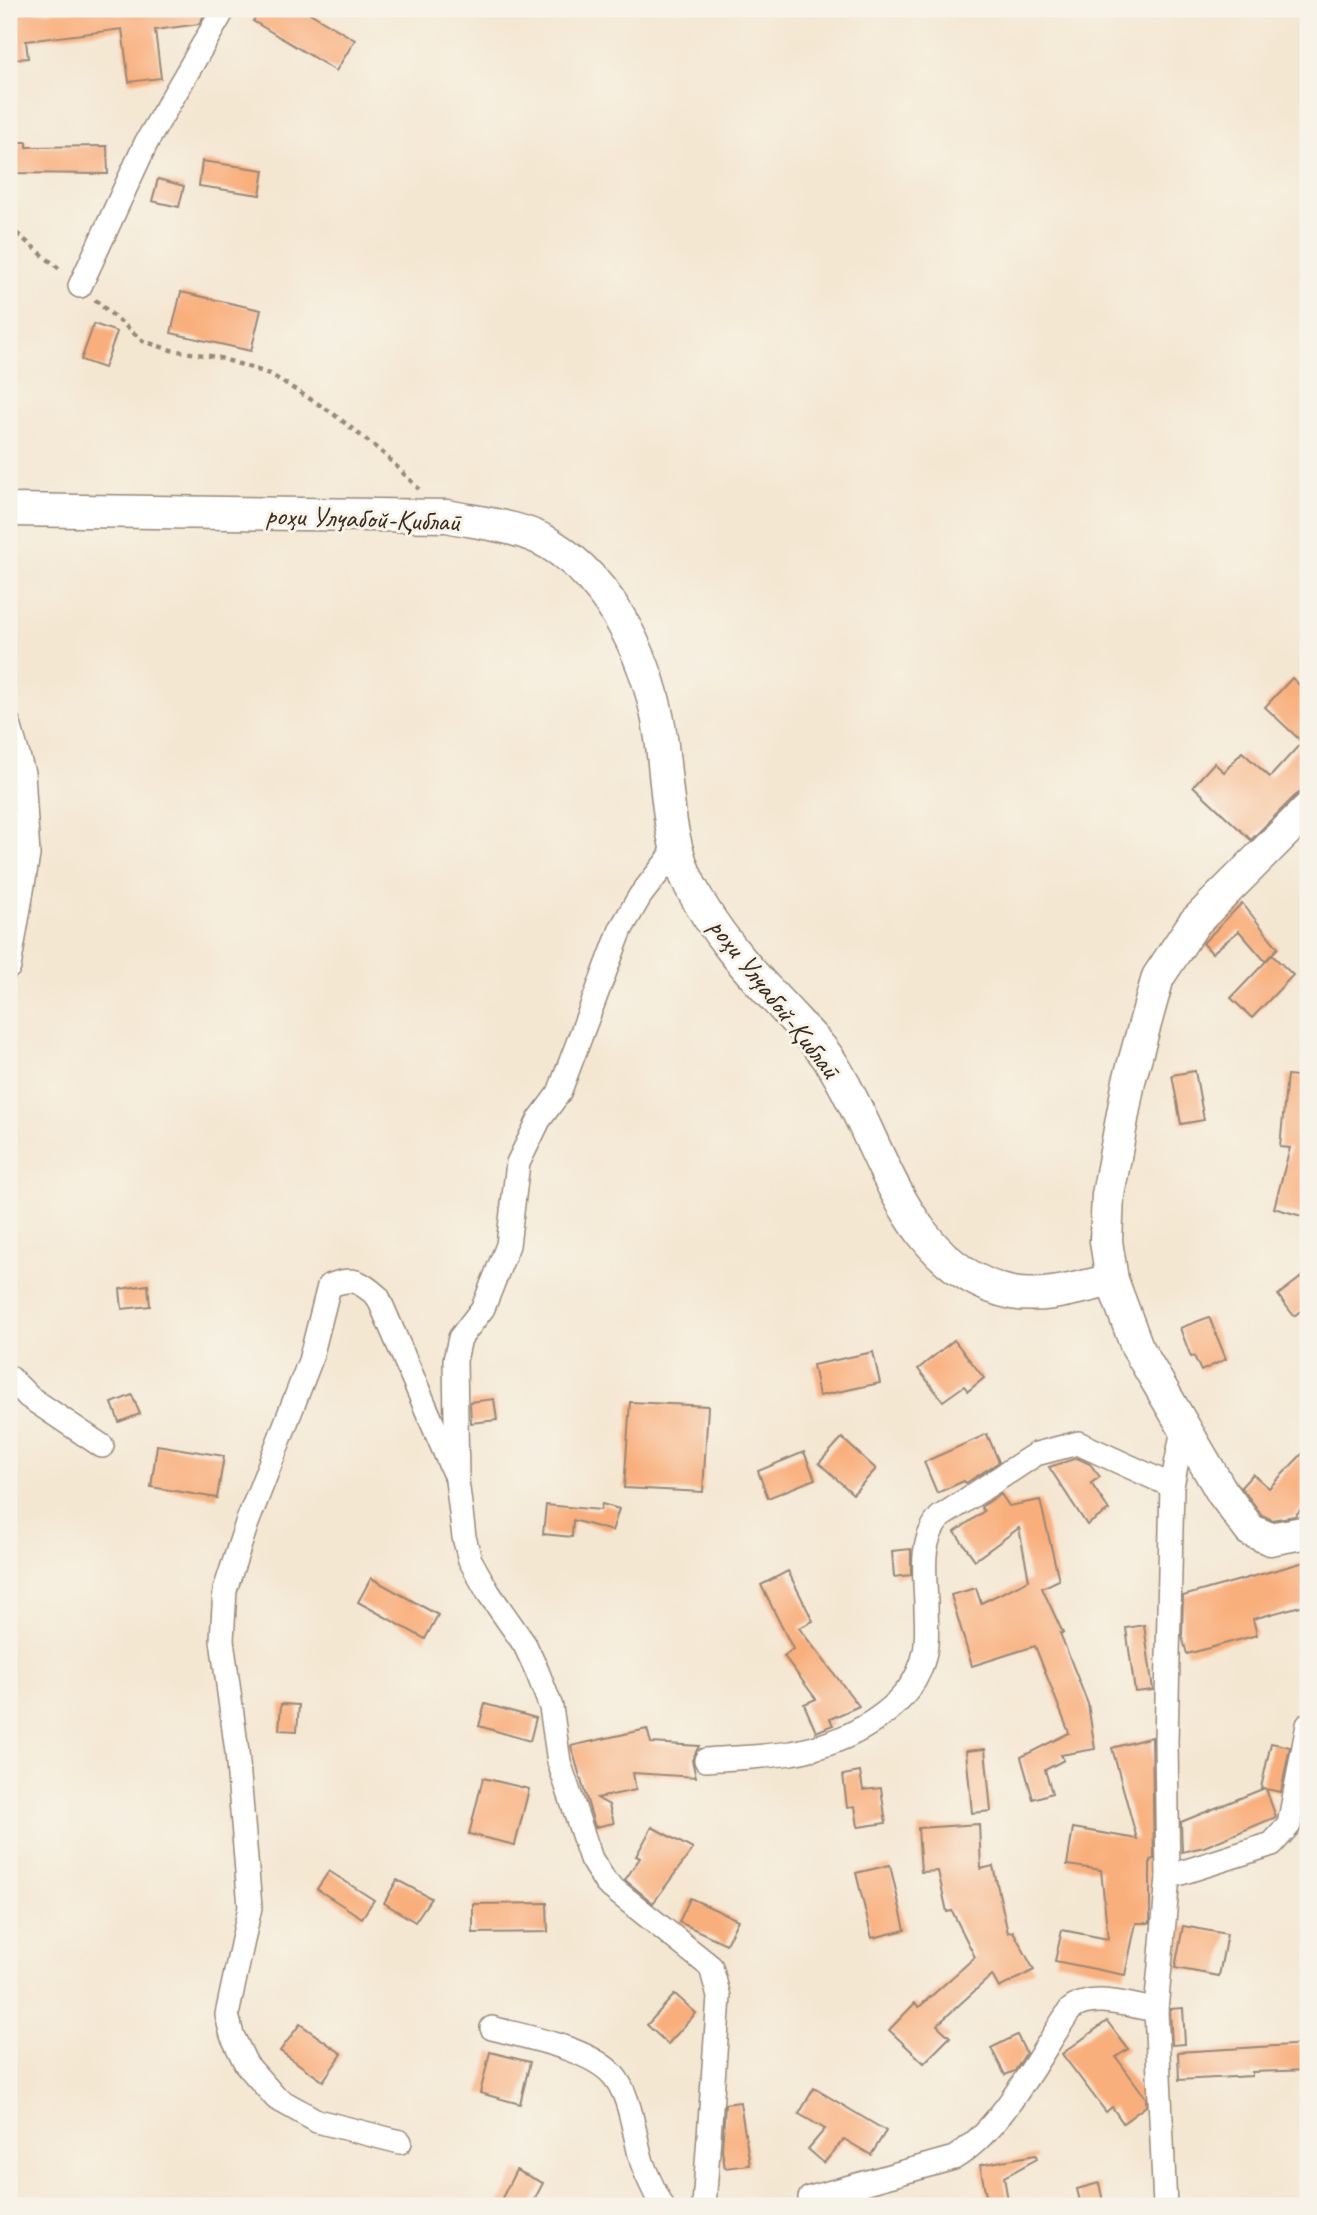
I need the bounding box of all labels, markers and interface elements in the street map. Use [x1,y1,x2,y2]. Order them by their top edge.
street label: роҳи Улҷабой-Қиблаӣ [265,497,463,539]
street label: роҳи Улҷабой-Қиблаӣ [701,910,850,1087]

